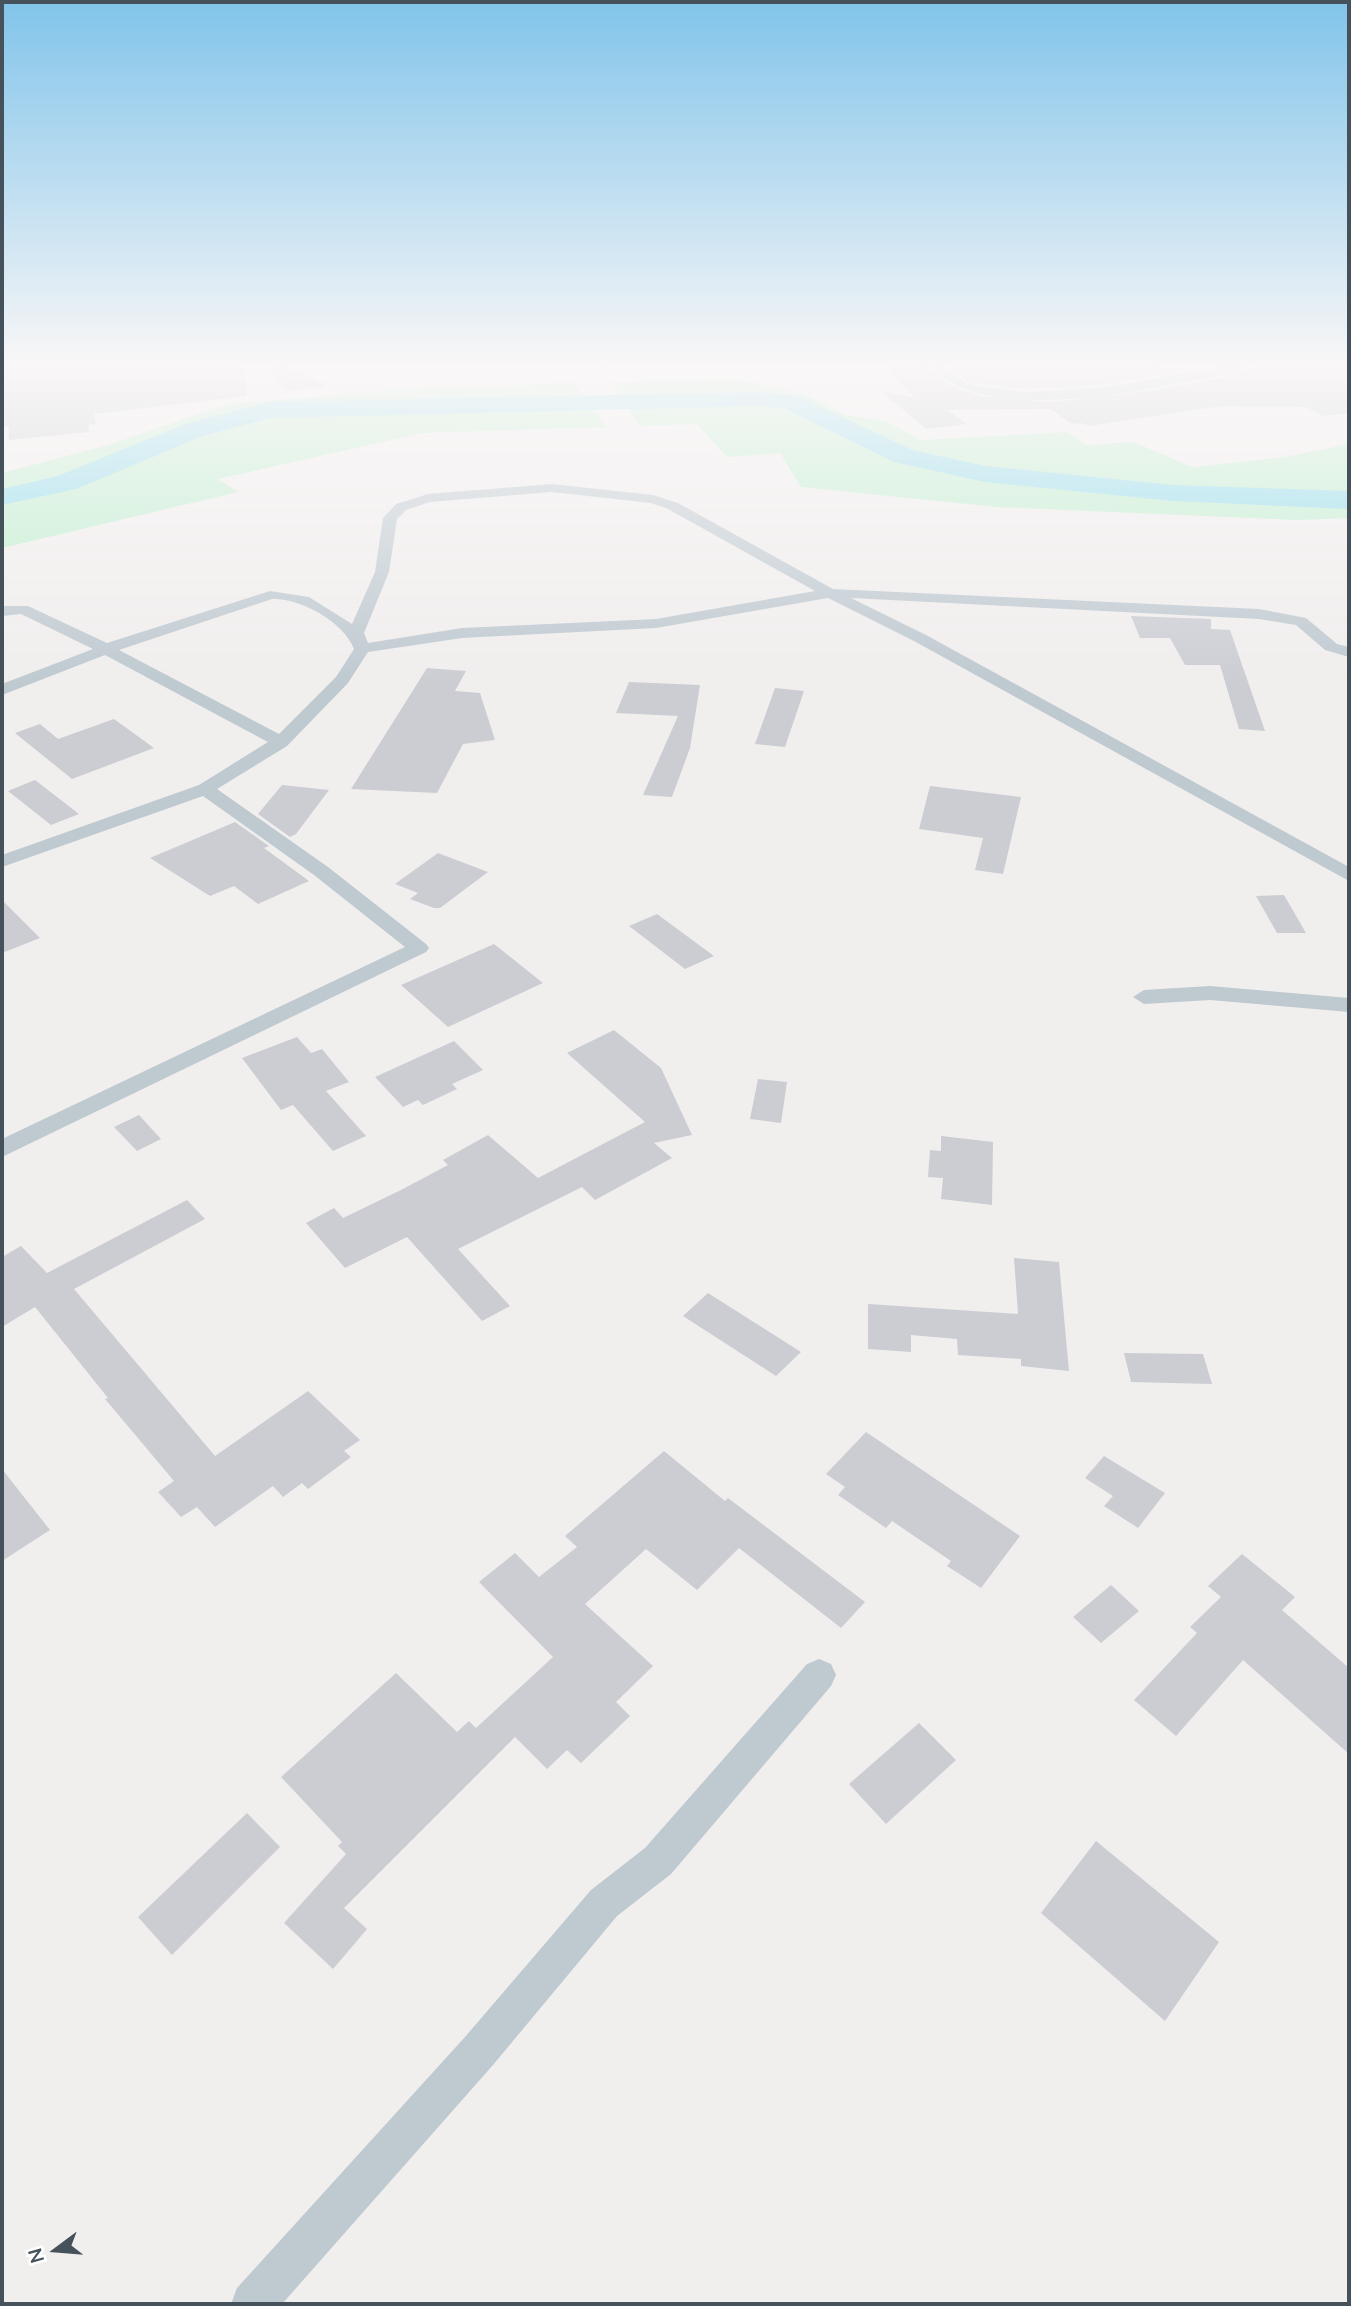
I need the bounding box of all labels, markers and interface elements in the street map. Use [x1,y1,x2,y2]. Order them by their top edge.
north arrow [21,2215,91,2285]
text: N [22,2246,49,2266]

